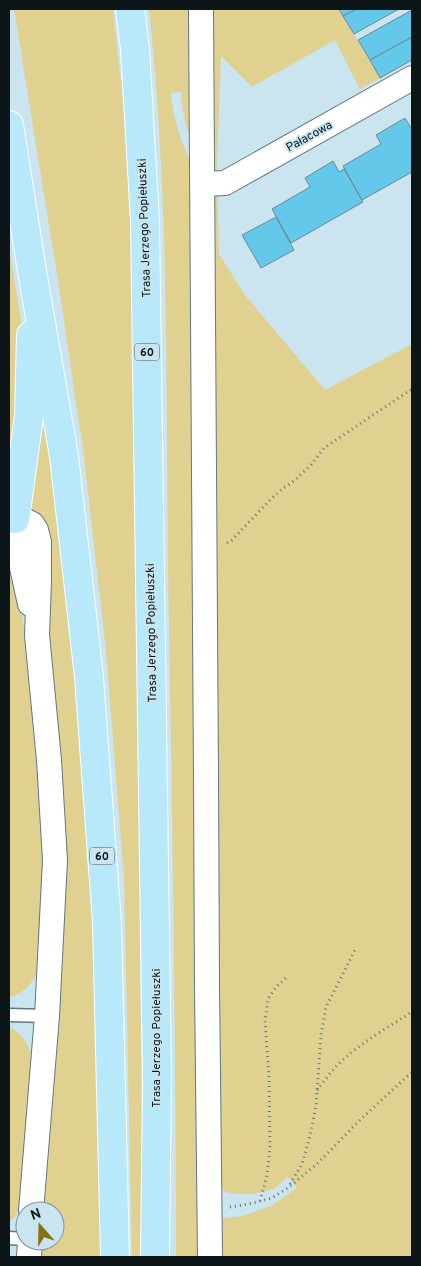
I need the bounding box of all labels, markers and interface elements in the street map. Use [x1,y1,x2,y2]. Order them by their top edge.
street label: Pałacowa [283,118,336,156]
street label: Trasa Jerzego Popiełuszki [135,158,155,298]
road number: 60 [134,344,160,361]
street label: Trasa Jerzego Popiełuszki [143,563,161,703]
road number: 60 [90,848,114,864]
street label: Trasa Jerzego Popiełuszki [149,968,165,1108]
north arrow [15,1201,65,1251]
text: N [28,1205,44,1225]

